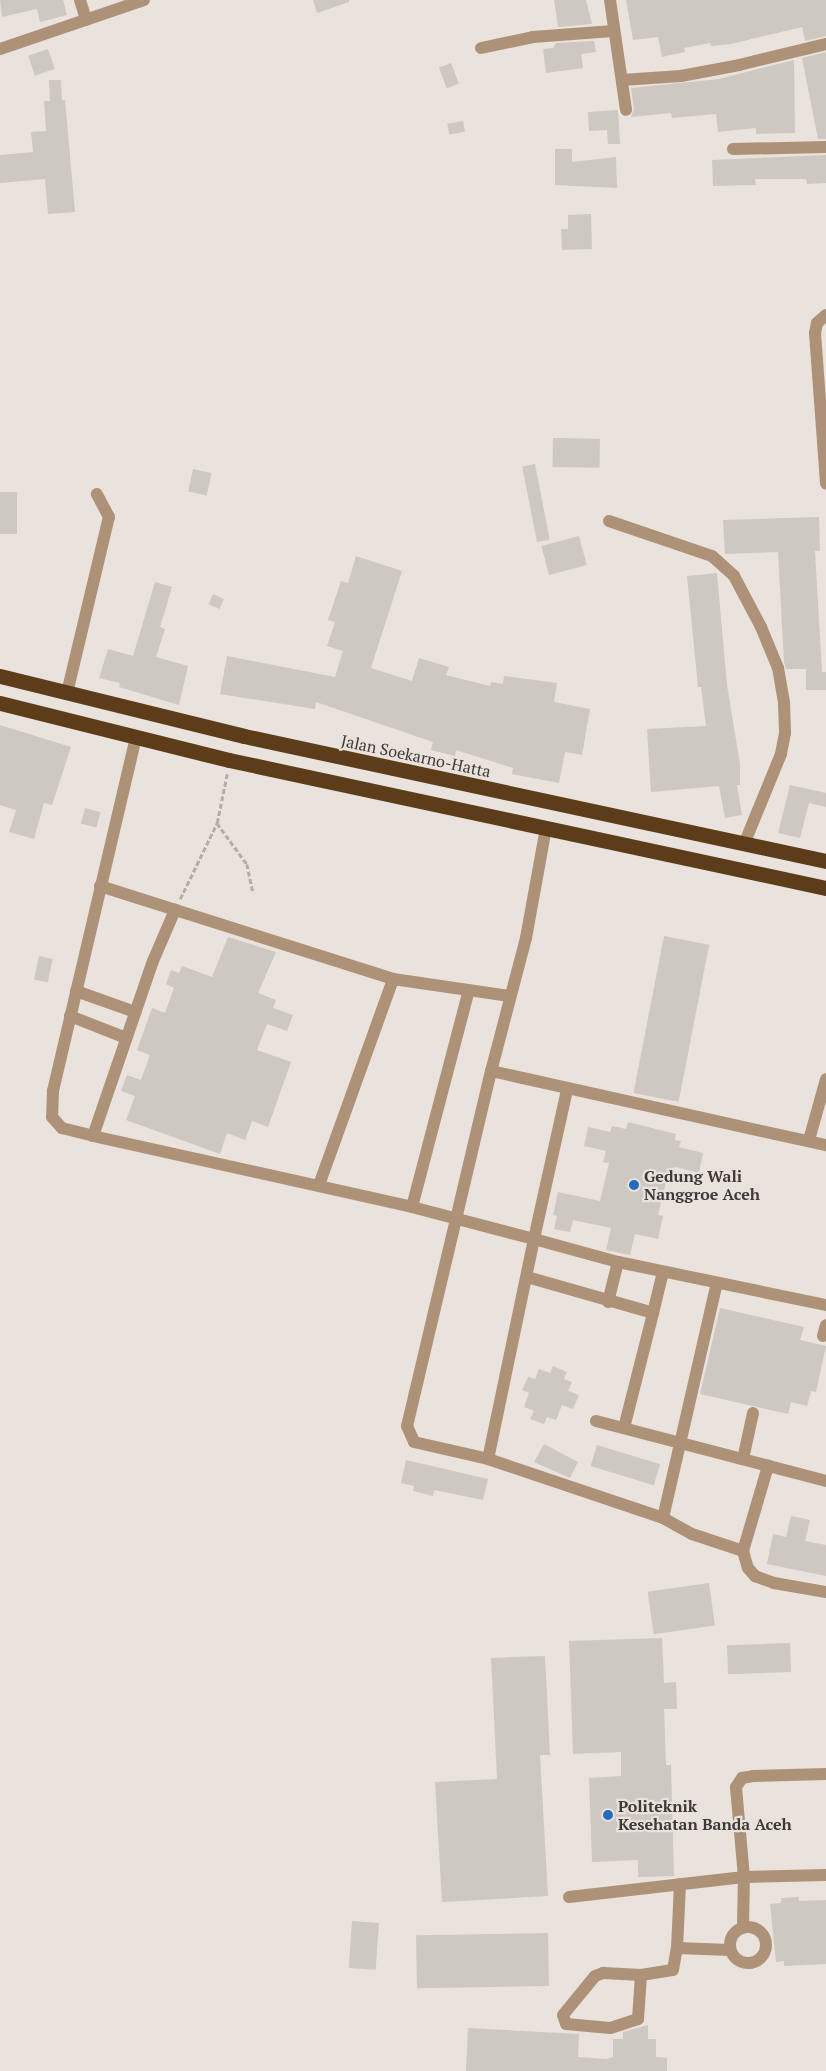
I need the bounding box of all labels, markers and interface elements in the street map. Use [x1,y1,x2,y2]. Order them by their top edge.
street label: Jalan Soekarno-Hatta [339,731,493,781]
place label: Gedung Wali Nanggroe Aceh [644,1166,760,1204]
marker: Gedung Wali Nanggroe Aceh [628,1179,640,1191]
place label: Politeknik Kesehatan Banda Aceh [618,1796,792,1834]
marker: Politeknik Kesehatan Banda Aceh [602,1809,614,1821]

